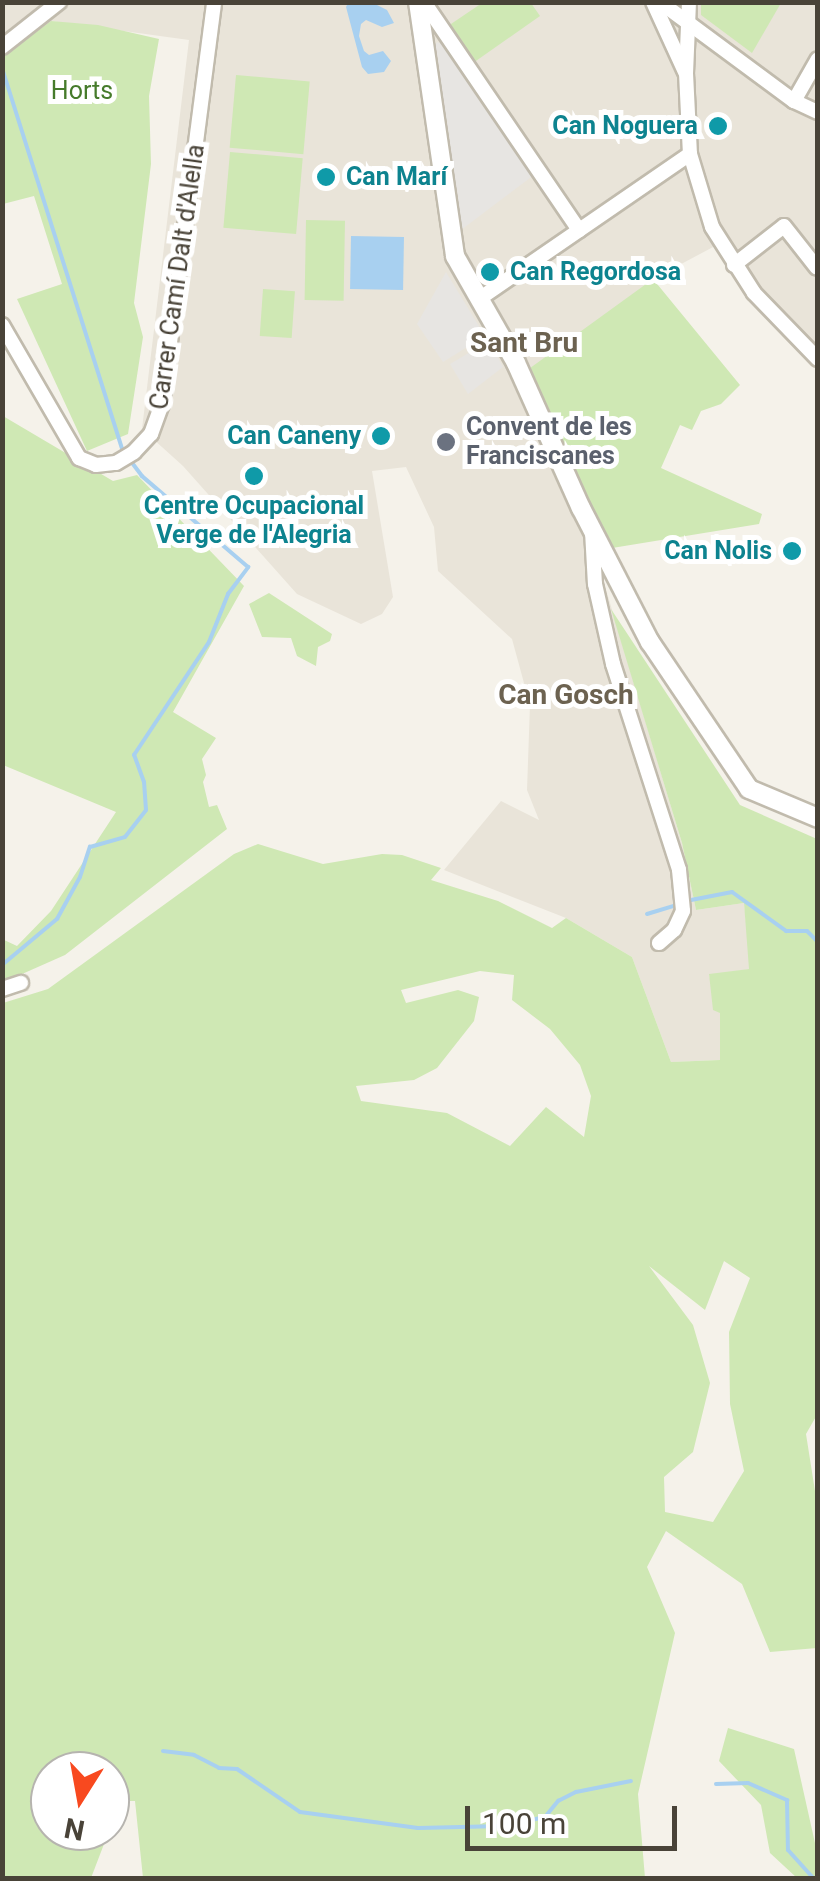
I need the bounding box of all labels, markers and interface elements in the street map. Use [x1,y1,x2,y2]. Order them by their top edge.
park label: Horts [51,76,113,106]
place label: Can Noguera [552,111,698,141]
marker: Can Noguera [707,115,729,137]
street label: Carrer Camí Dalt d'Alella [145,142,211,412]
place label: Can Marí [346,162,447,192]
marker: Can Marí [315,166,337,188]
place label: Can Regordosa [510,257,681,287]
marker: Can Regordosa [479,261,501,283]
district label: Sant Bru [470,326,578,360]
place label: Convent de les Franciscanes [466,413,632,472]
place label: Can Caneny [227,421,361,451]
marker: Can Caneny [370,425,392,447]
marker: Convent de les Franciscanes [435,431,457,453]
marker: Centre Ocupacional Verge de l'Alegria [243,465,265,487]
place label: Centre Ocupacional Verge de l'Alegria [144,492,364,551]
place label: Can Nolis [664,536,772,566]
marker: Can Nolis [781,540,803,562]
district label: Can Gosch [498,678,634,712]
north arrow [30,1751,130,1851]
scale bar [470,1786,682,1848]
text: 100 m [482,1806,566,1841]
text: N [62,1811,87,1847]

